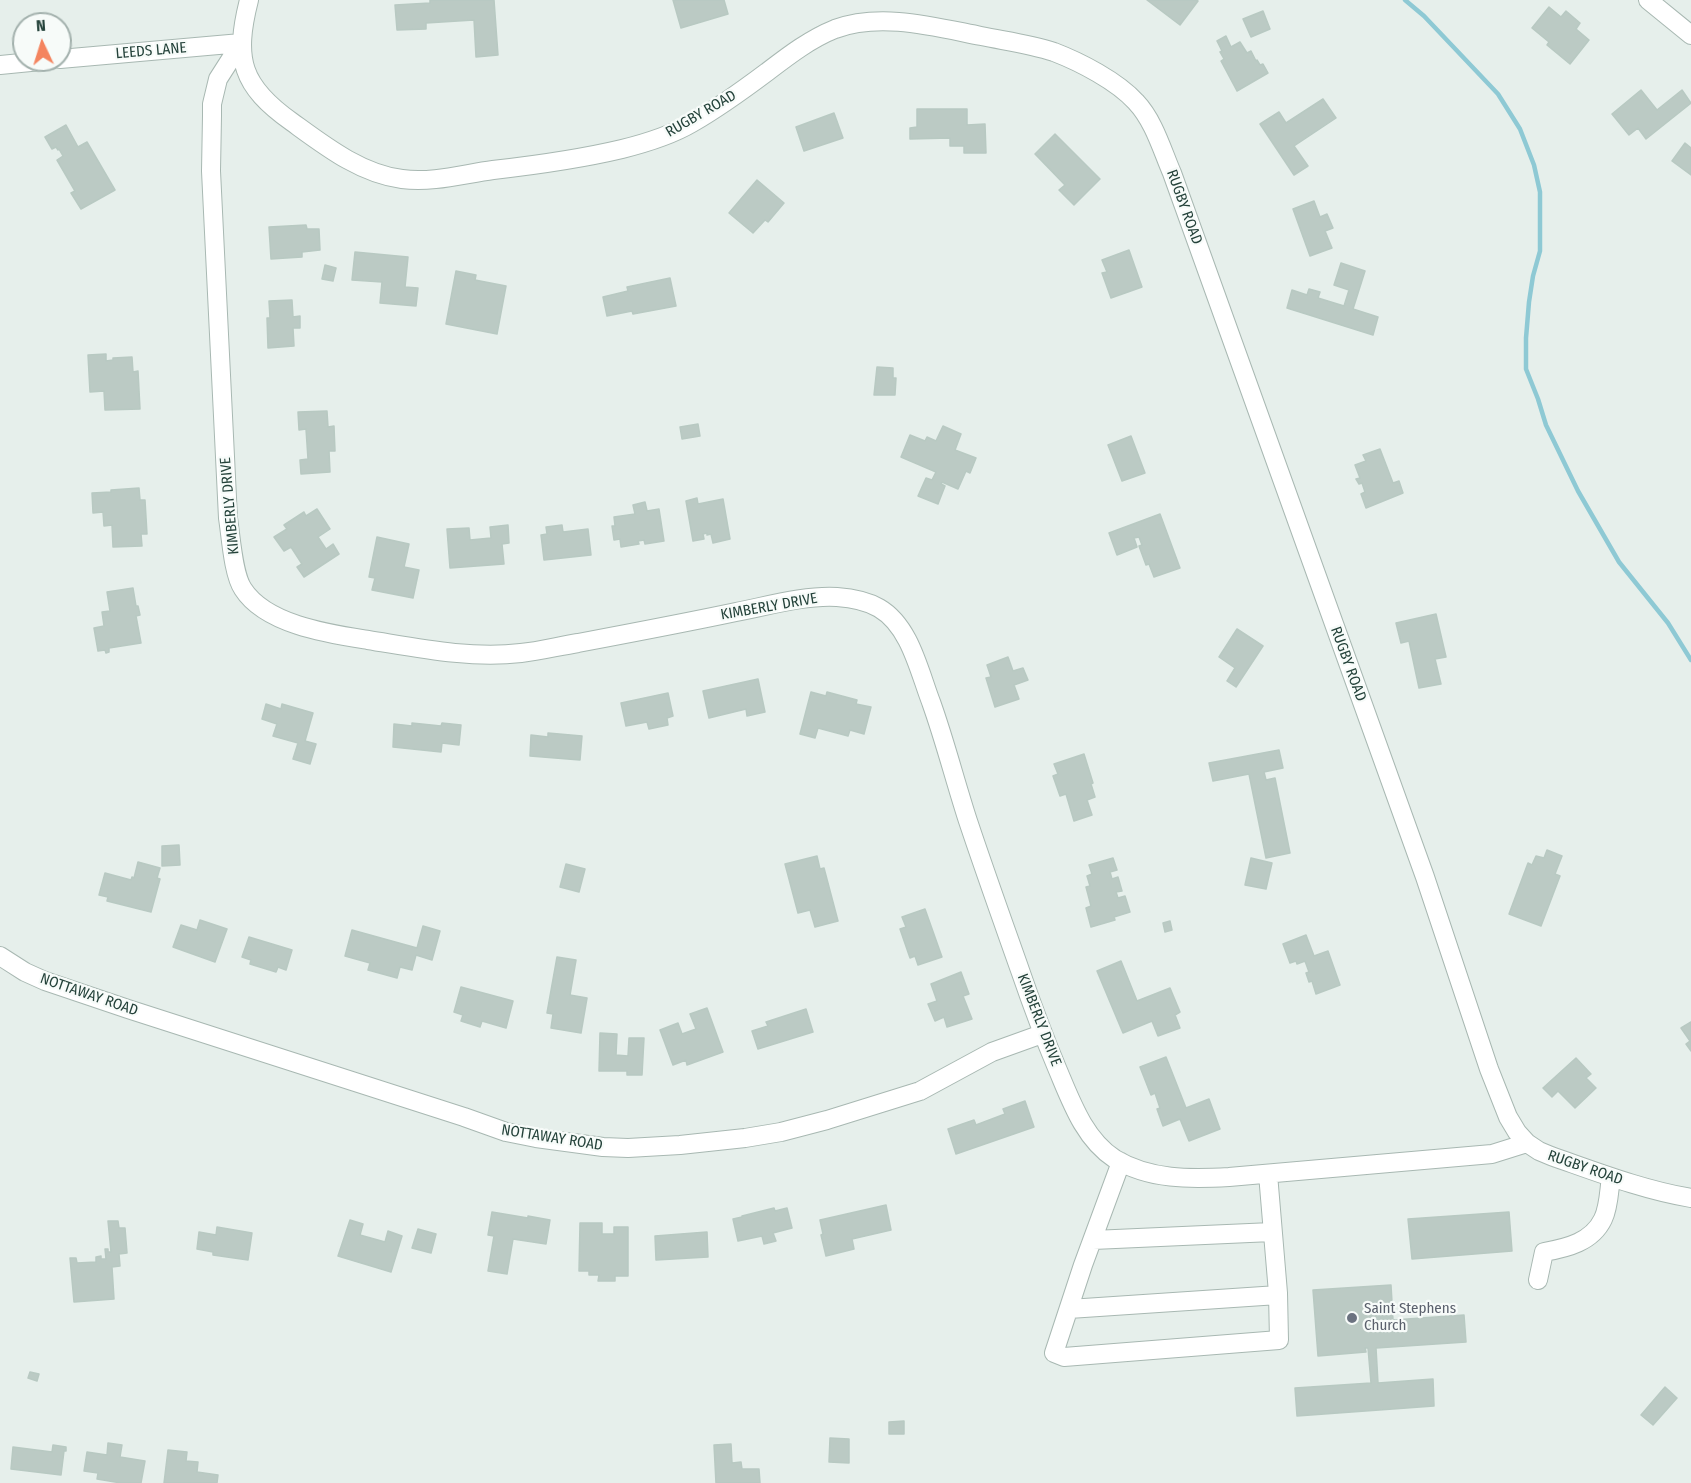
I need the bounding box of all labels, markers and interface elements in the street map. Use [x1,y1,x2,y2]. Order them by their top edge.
north arrow [12,12,72,72]
text: N [35,16,46,35]
street label: LEEDS LANE [115,39,187,63]
street label: RUGBY ROAD [663,87,739,141]
street label: RUGBY ROAD [1162,167,1206,247]
street label: KIMBERLY DRIVE [217,457,243,555]
street label: KIMBERLY DRIVE [719,590,819,624]
street label: RUGBY ROAD [1326,624,1370,704]
street label: NOTTAWAY ROAD [38,970,140,1020]
street label: KIMBERLY DRIVE [1013,971,1065,1069]
street label: NOTTAWAY ROAD [500,1121,604,1155]
street label: RUGBY ROAD [1545,1147,1625,1189]
place label: Saint Stephens Church [1364,1300,1456,1335]
marker: Saint Stephens Church [1345,1311,1359,1325]

